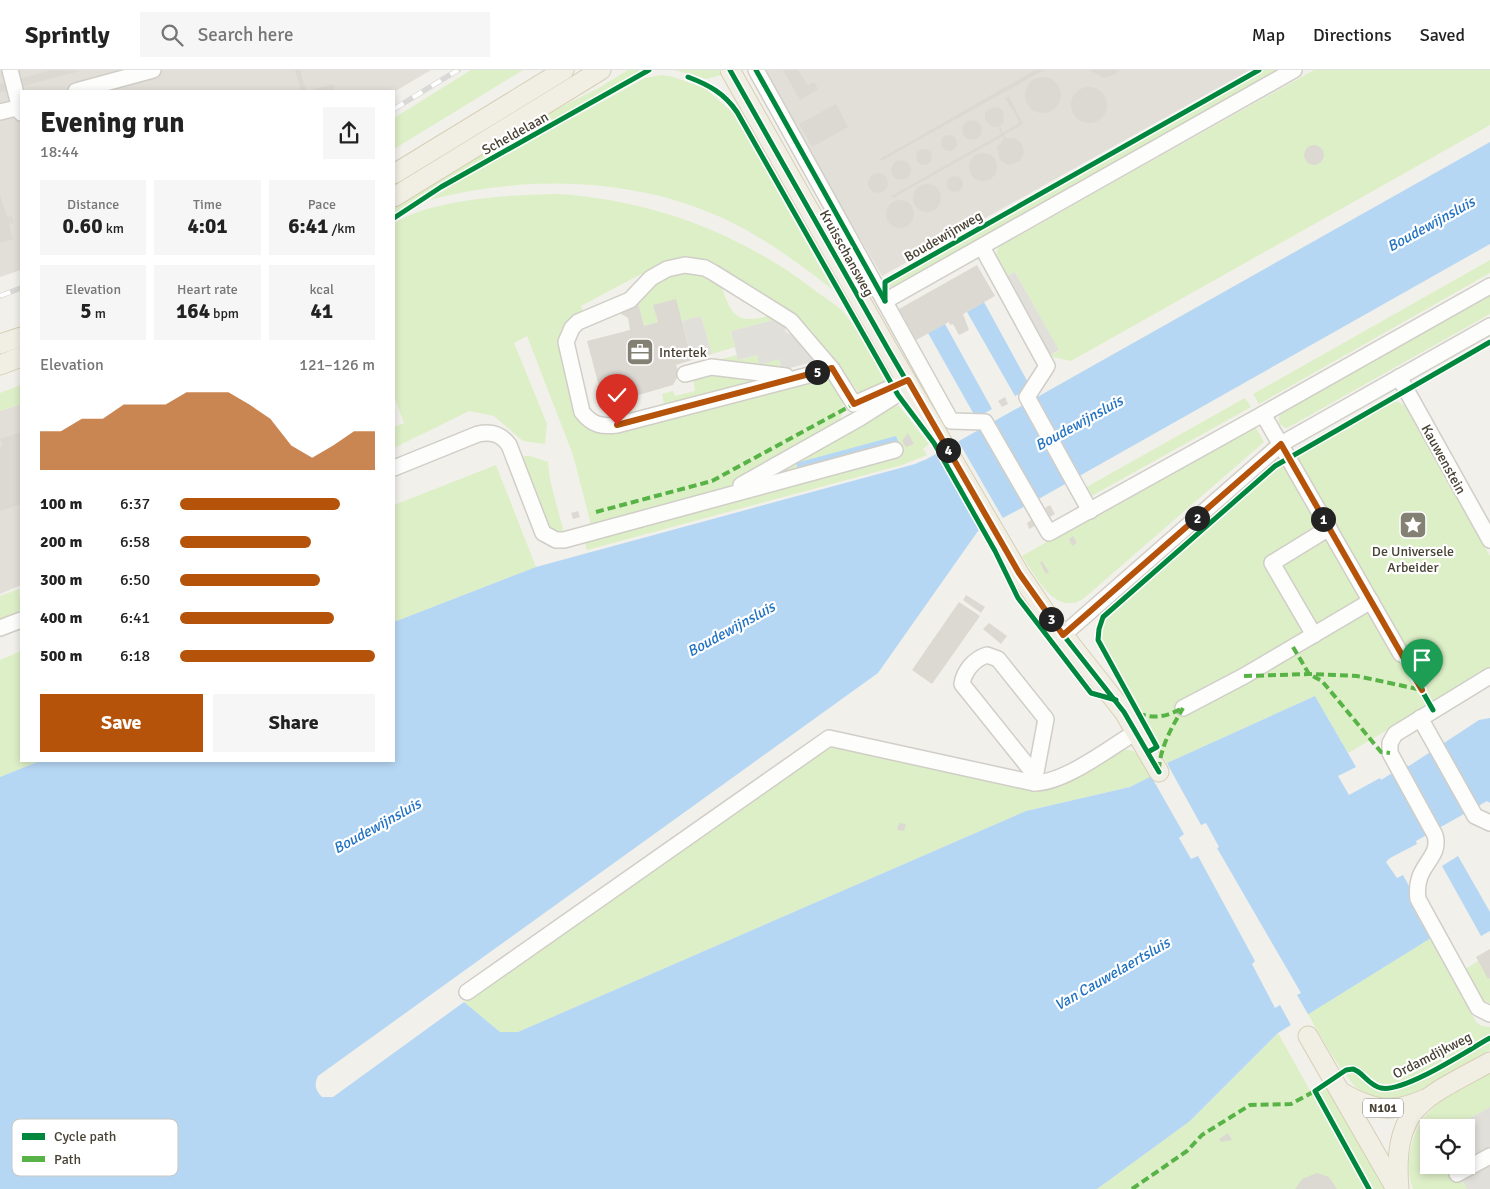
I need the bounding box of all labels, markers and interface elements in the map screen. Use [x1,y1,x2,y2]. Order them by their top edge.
search box [140,12,490,57]
text: Sprintly [25,20,110,50]
icon: search [158,21,186,49]
text: Search here [198,23,294,47]
text: Map [1252,24,1285,46]
text: Directions [1313,24,1392,46]
text: Saved [1420,24,1465,46]
text: Evening run [40,106,185,140]
button: share [323,107,375,159]
street label: Scheldelaan [479,108,551,159]
text: 18:44 [40,142,79,162]
water label: Boudewijnsluis [1384,192,1479,255]
text: Distance [67,196,119,213]
text: Time [193,196,222,213]
text: Pace [308,196,336,213]
street label: Kruisschansweg [816,207,877,300]
street label: Boudewijnweg [901,207,985,266]
text: 0.60 [63,213,103,239]
text: 4:01 [187,213,228,239]
text: 6:41 [288,213,328,239]
text: km [103,220,124,237]
text: /km [328,220,356,237]
text: Elevation [65,281,121,298]
text: Heart rate [177,281,238,298]
text: kcal [310,281,334,298]
text: 5 [80,298,92,324]
text: 164 [176,298,210,324]
text: 41 [310,298,333,324]
text: m [92,305,106,322]
text: bpm [210,305,239,322]
office icon: Intertek [625,337,655,367]
place label: Intertek [659,344,707,361]
text: Elevation [40,355,104,375]
text: 121–126 m [299,355,375,375]
pin: 5 [804,360,830,384]
text: 5 [814,364,821,381]
pin [596,374,638,425]
icon: check [603,381,631,409]
water label: Boudewijnsluis [1032,391,1127,454]
street label: Kauwenstein [1417,421,1470,497]
pin: 4 [936,438,960,462]
text: 4 [945,442,952,459]
text: 100 m [40,494,82,514]
text: 6:37 [120,494,150,514]
pin: 2 [1184,506,1210,530]
pin: 1 [1310,506,1336,532]
text: 2 [1194,510,1201,527]
place icon: De Universele Arbeider [1398,510,1428,540]
text: 1 [1320,511,1327,528]
text: 200 m [40,532,82,552]
text: 6:58 [120,532,150,552]
place label: De Universele Arbeider [1372,543,1454,576]
text: 300 m [40,570,82,590]
text: 6:50 [120,570,150,590]
water label: Boudewijnsluis [684,597,779,660]
pin: 3 [1038,606,1064,632]
text: 400 m [40,608,82,628]
text: 6:41 [120,608,150,628]
text: 3 [1048,611,1055,628]
pin [1401,639,1443,690]
text: 500 m [40,646,82,666]
text: 6:18 [120,646,150,666]
icon: arrive [1408,646,1436,674]
button: Save [40,694,203,752]
button: Share [213,694,375,752]
water label: Boudewijnsluis [330,794,425,857]
water label: Van Cauwelaertsluis [1051,933,1174,1014]
street label: Ordamdijkweg [1390,1028,1475,1083]
road number: N101 [1363,1098,1403,1118]
legend [12,1119,178,1176]
map controls [1420,1119,1475,1174]
button: locate [1420,1119,1475,1174]
text: Cycle path [54,1128,116,1145]
text: Path [54,1151,81,1168]

